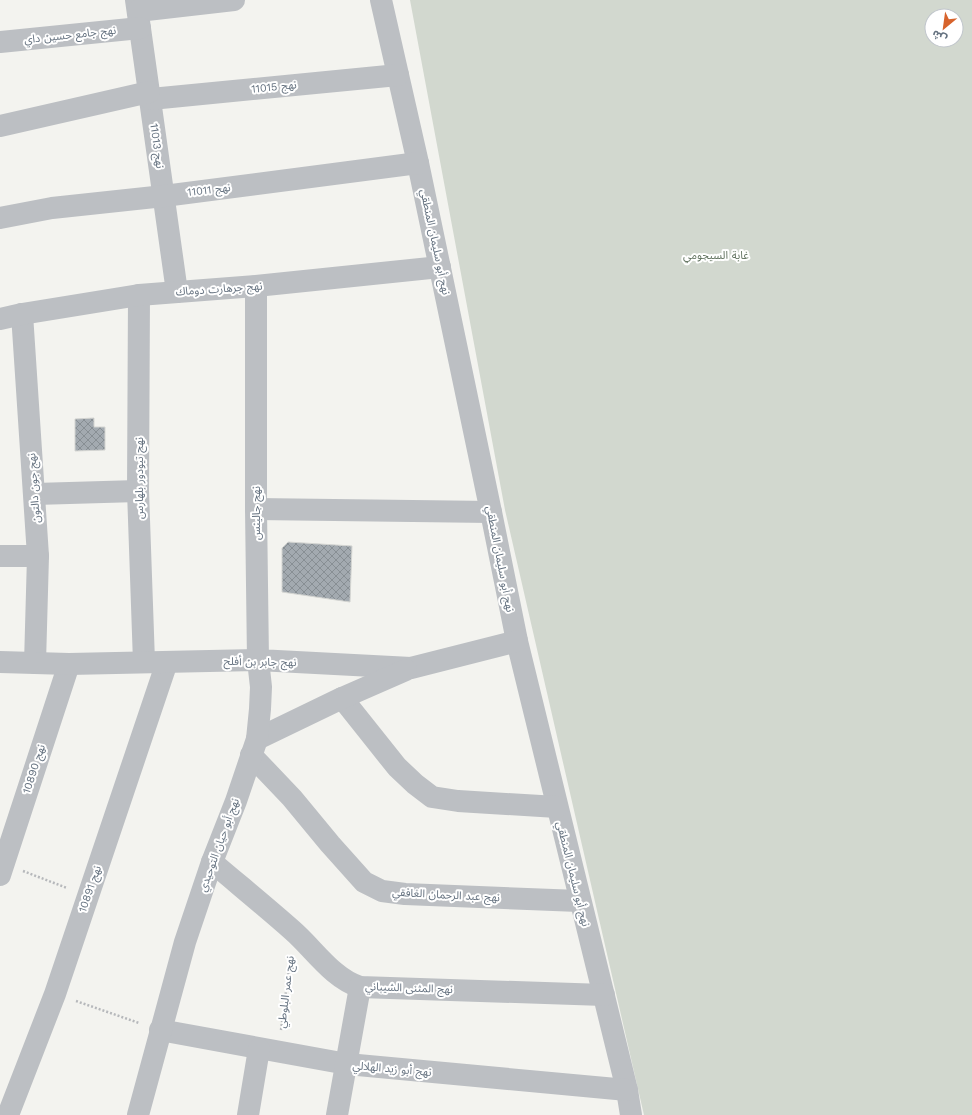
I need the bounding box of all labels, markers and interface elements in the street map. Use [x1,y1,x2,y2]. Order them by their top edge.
north arrow [924,8,964,48]
street label: نهج جامع حسين داي [23,24,117,49]
text: ش [930,27,949,46]
street label: نهج 11015 [251,78,297,97]
street label: نهج 11013 [146,123,167,170]
street label: نهج 11011 [187,181,232,200]
street label: نهج أبو سليمان المنطقي [415,188,453,297]
park label: غابة السيجومي [683,249,749,264]
street label: نهج جرهارت دوماك [175,279,263,300]
street label: نهج تيودور بلهارس [133,437,147,519]
street label: نهج جون دالتون [25,453,44,523]
street label: نهج جالينس [250,486,264,540]
street label: نهج أبو سليمان المنطقي [481,505,517,614]
street label: نهج جابر بن أفلح [223,654,297,670]
street label: نهج 10890 [20,743,49,796]
street label: نهج أبو حيان التوحيدي [196,796,244,894]
street label: نهج أبو سليمان المنطقي [551,820,593,928]
street label: نهج 10891 [76,864,105,914]
street label: نهج عبد الرحمان الغافقي [392,886,500,907]
street label: نهج عمر البلوطي [275,955,299,1029]
street label: نهج المثنى الشيباني [365,980,453,999]
street label: نهج أبو زيد الهلالي [352,1059,432,1081]

